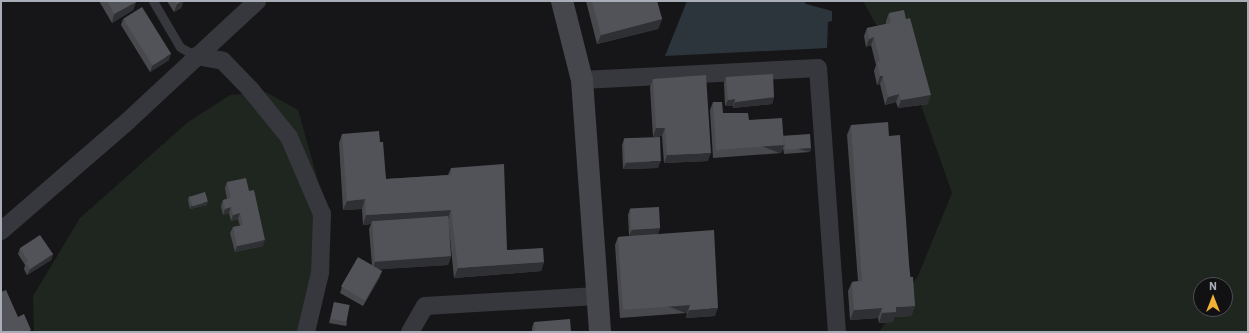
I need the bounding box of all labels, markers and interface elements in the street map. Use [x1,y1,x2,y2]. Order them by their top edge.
north arrow [1193,277,1233,317]
text: N [1209,279,1217,293]

